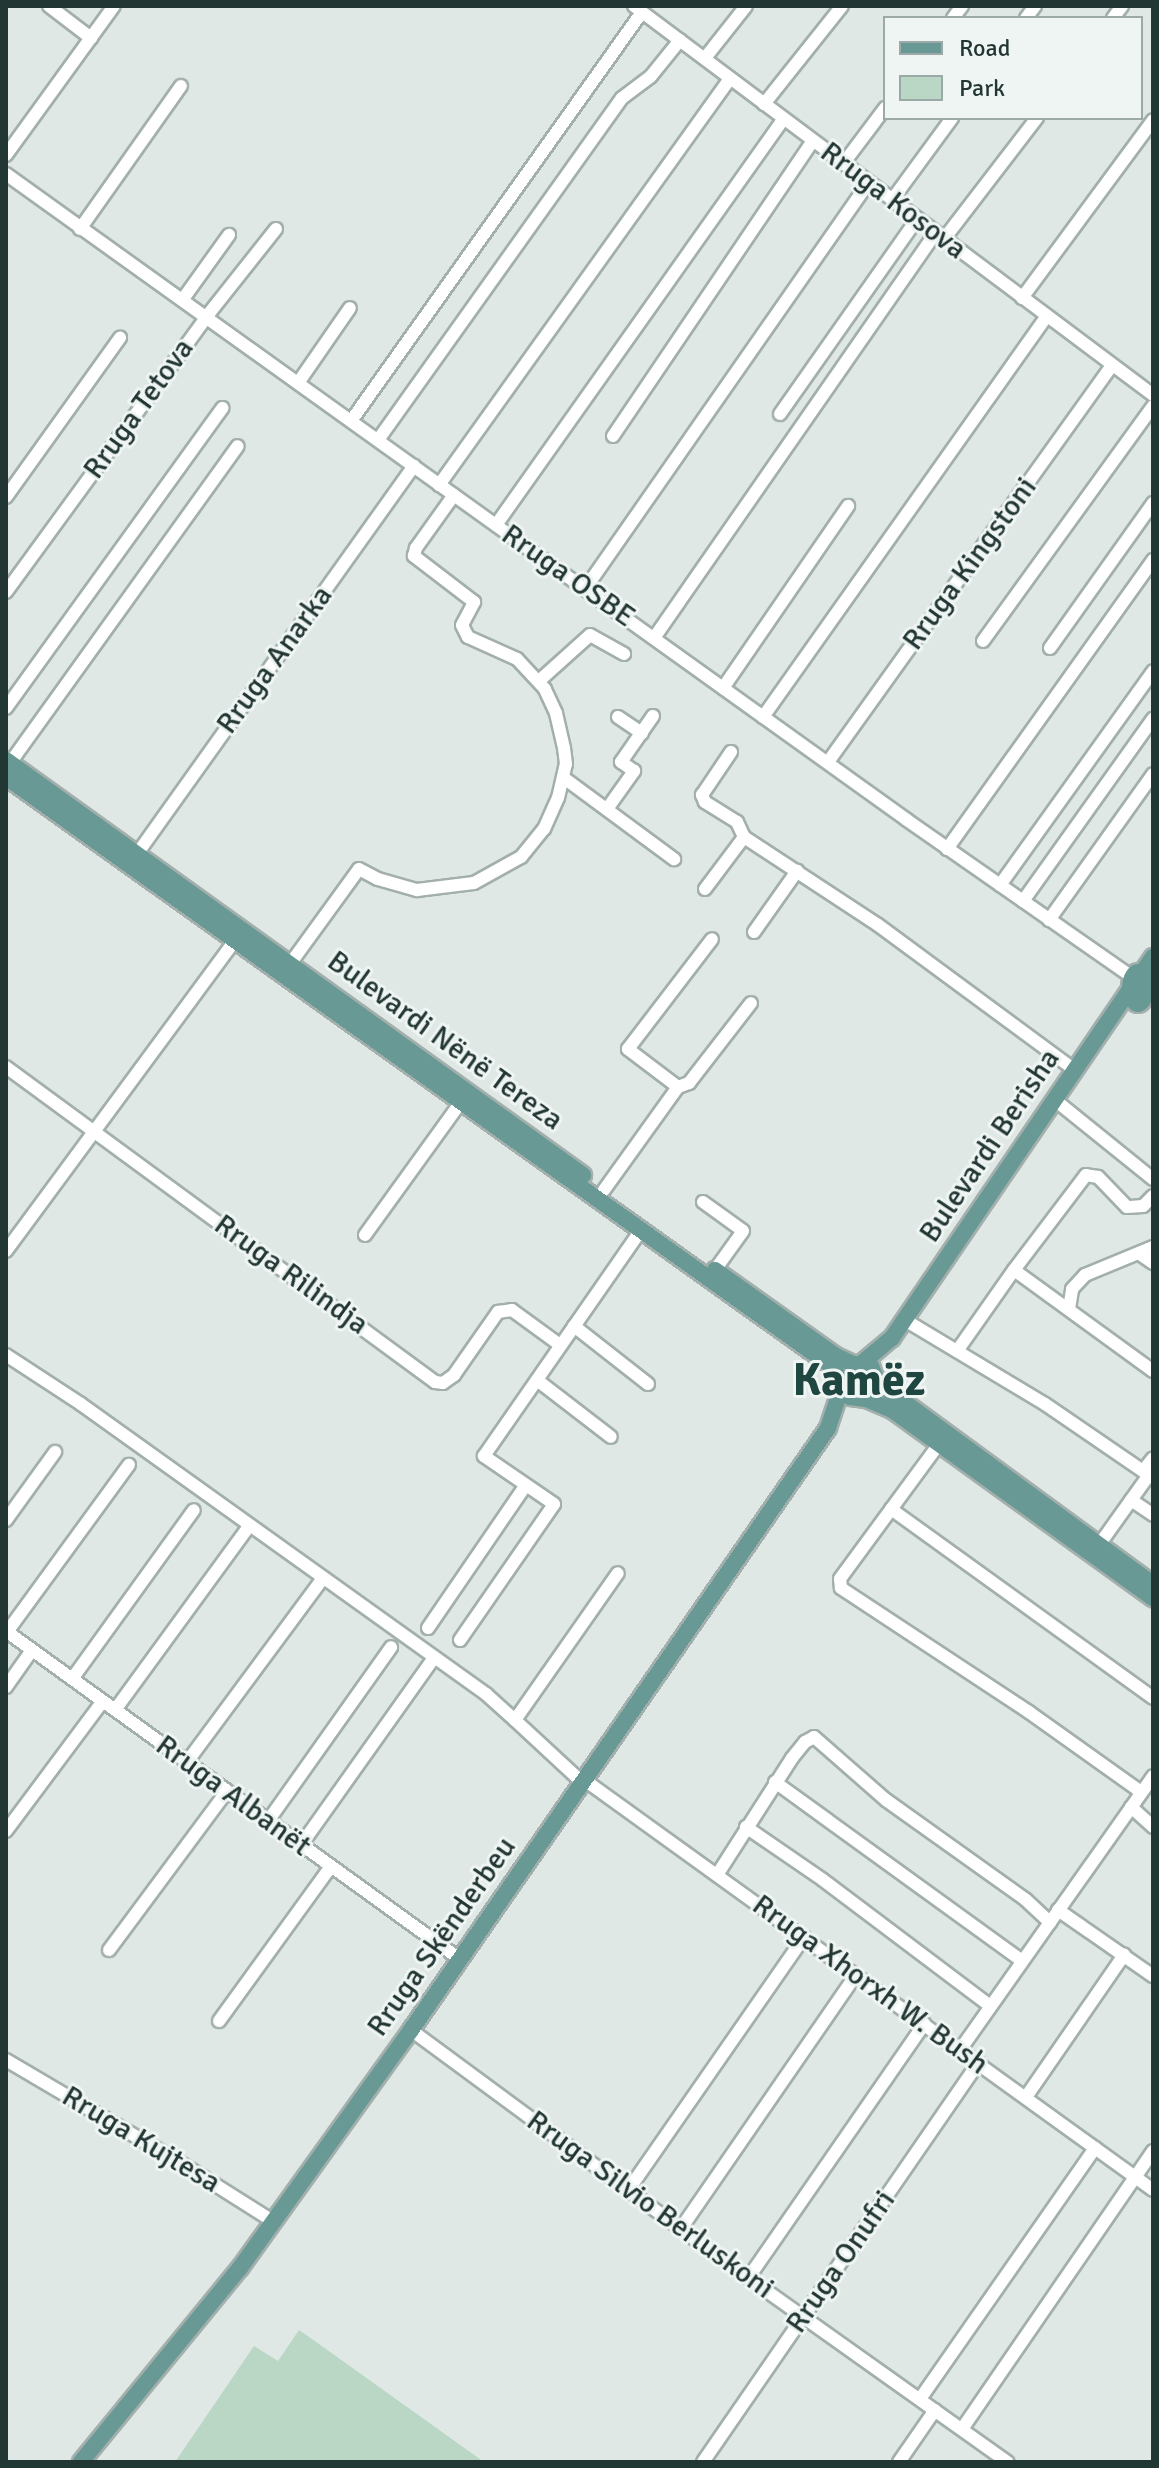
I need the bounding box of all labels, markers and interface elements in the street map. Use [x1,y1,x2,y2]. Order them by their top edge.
legend [883,16,1143,120]
text: Road [959,33,1010,63]
text: Park [959,73,1005,103]
street label: Rruga Kosova [813,134,973,268]
street label: Rruga Tetova [76,332,202,486]
street label: Rruga Kingstoni [895,471,1045,657]
street label: Rruga OSBE [494,517,642,635]
street label: Rruga Anarka [209,579,341,741]
street label: Bulevardi Nënë Tereza [320,943,570,1139]
street label: Bulevardi Berisha [912,1043,1068,1249]
street label: Rruga Rilindja [207,1207,375,1343]
district label: Kamëz [793,1352,925,1408]
street label: Rruga Albanët [148,1728,318,1864]
street label: Rruga Skënderbeu [360,1830,524,2044]
street label: Rruga Xhorxh W. Bush [745,1887,995,2083]
street label: Rruga Kujtesa [55,2079,227,2201]
street label: Rruga Silvio Berluskoni [519,2103,781,2307]
street label: Rruga Onufri [779,2184,903,2340]

